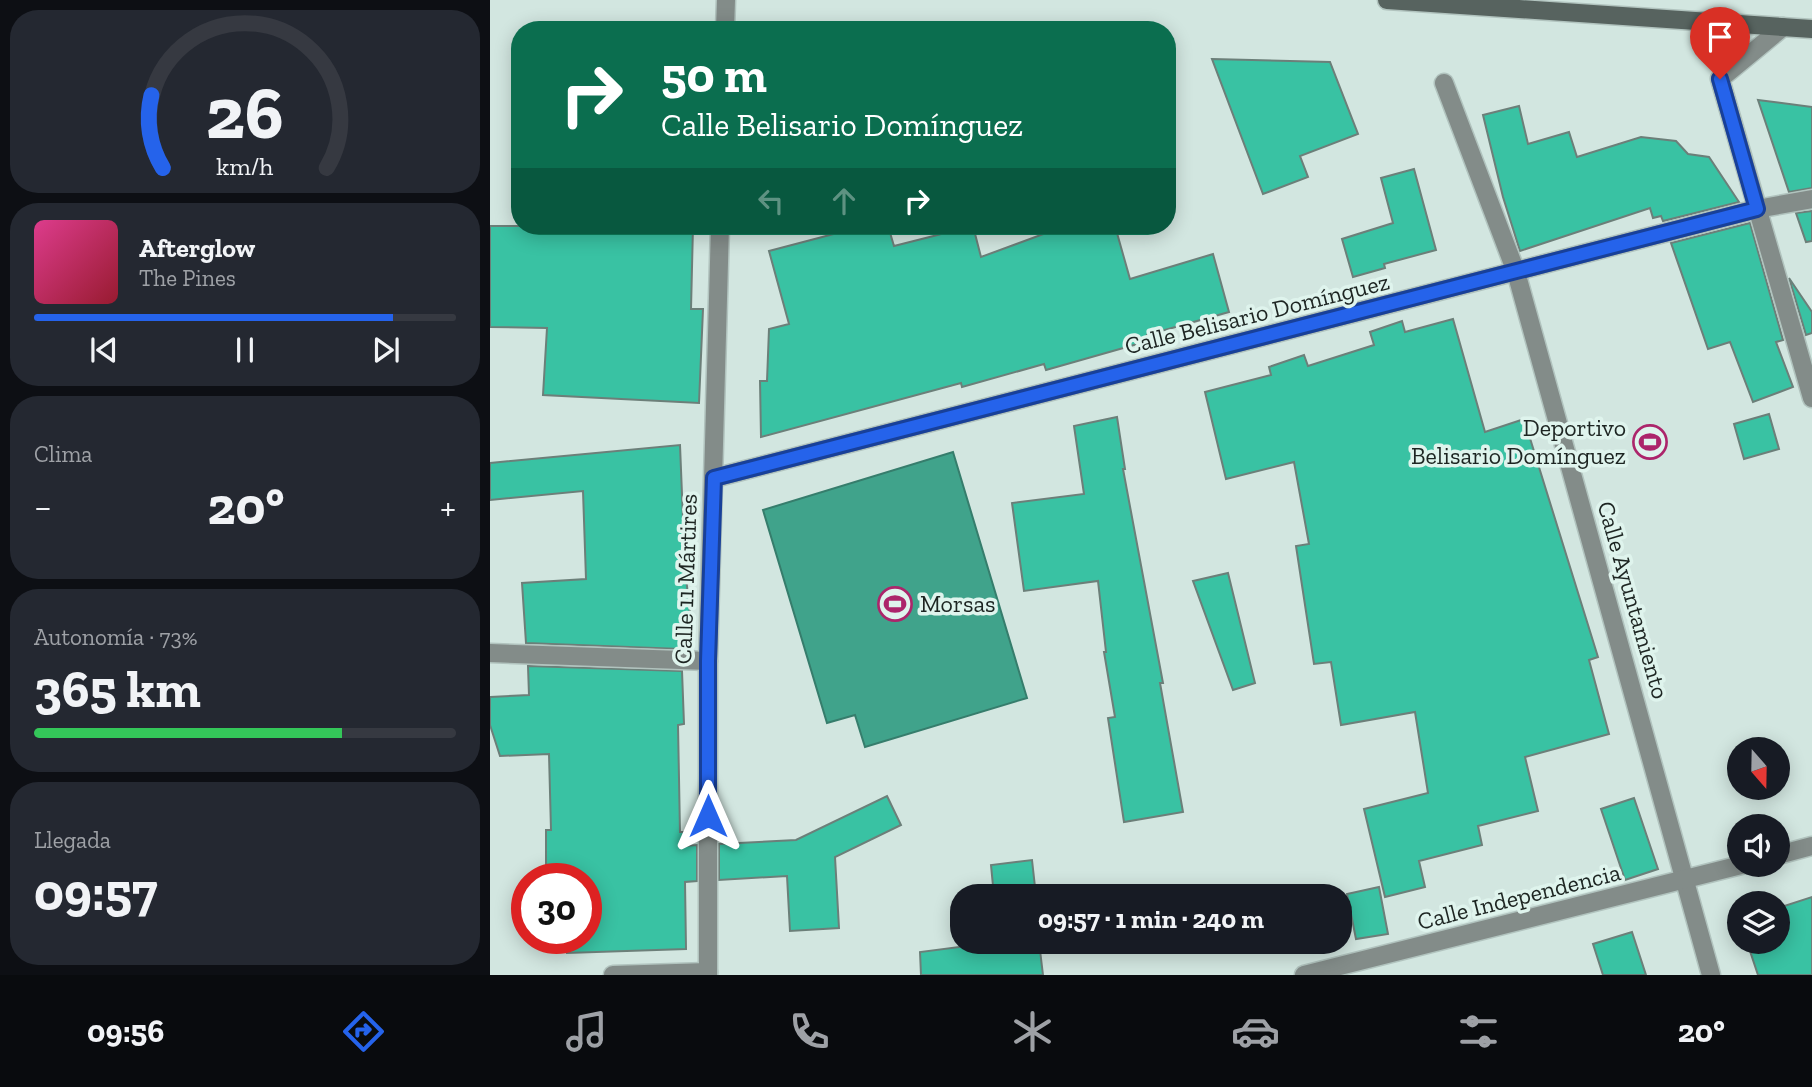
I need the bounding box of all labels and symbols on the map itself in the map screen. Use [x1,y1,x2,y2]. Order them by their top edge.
pin [1690,7,1750,79]
street label: Calle Belisario Domínguez [1122,267,1392,360]
place label: Deportivo Belisario Domínguez [1411,413,1626,470]
sports icon: Deportivo Belisario Domínguez [1631,423,1669,461]
street label: Calle 11 Mártires [668,493,703,665]
street label: Calle Ayuntamiento [1591,498,1676,702]
sports icon: Morsas [876,585,914,623]
place label: Morsas [920,589,996,618]
north arrow [1727,737,1790,800]
position arrow [671,779,745,853]
street label: Calle Independencia [1414,857,1624,936]
speed limit sign: 30 [511,863,602,954]

